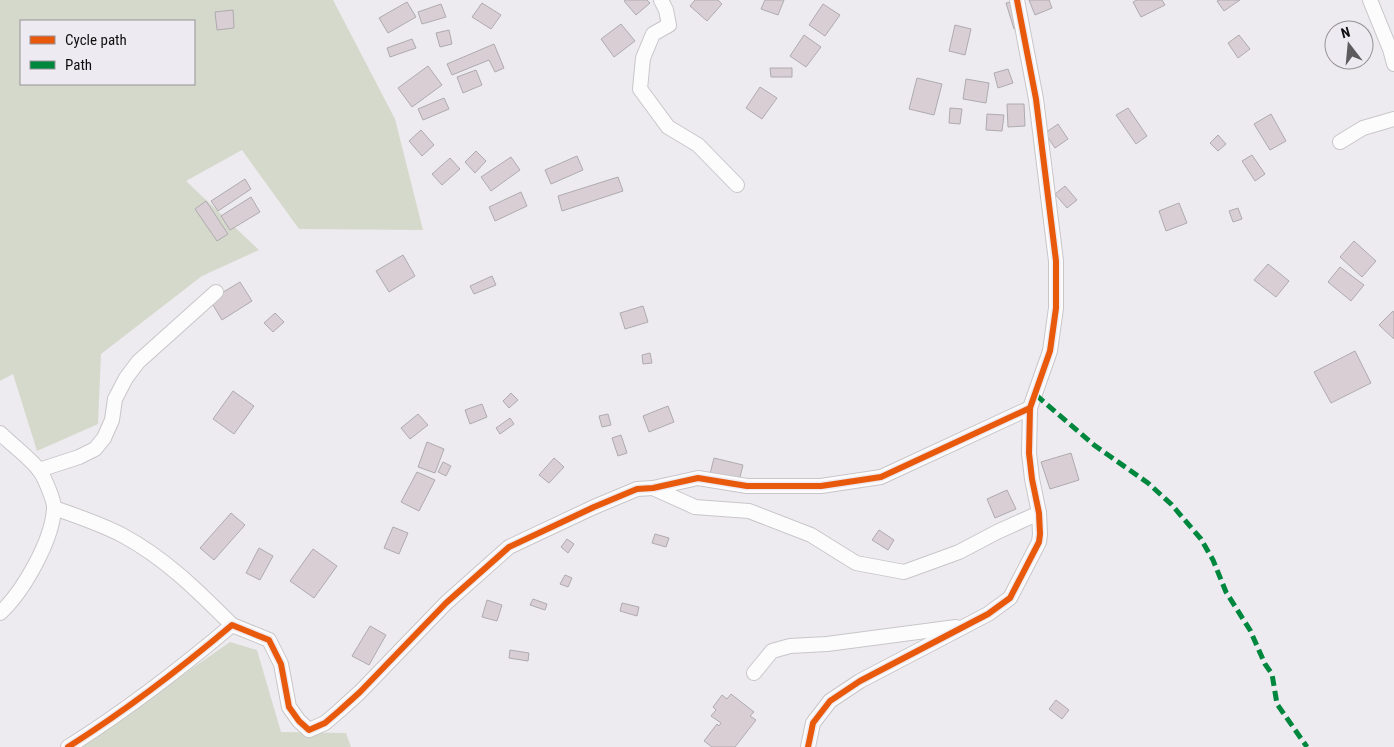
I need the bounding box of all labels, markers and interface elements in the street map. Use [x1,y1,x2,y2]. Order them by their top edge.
legend [20,20,195,85]
north arrow [1324,20,1374,70]
text: N [1339,24,1352,41]
text: Cycle path [65,31,127,49]
text: Path [65,56,92,74]

